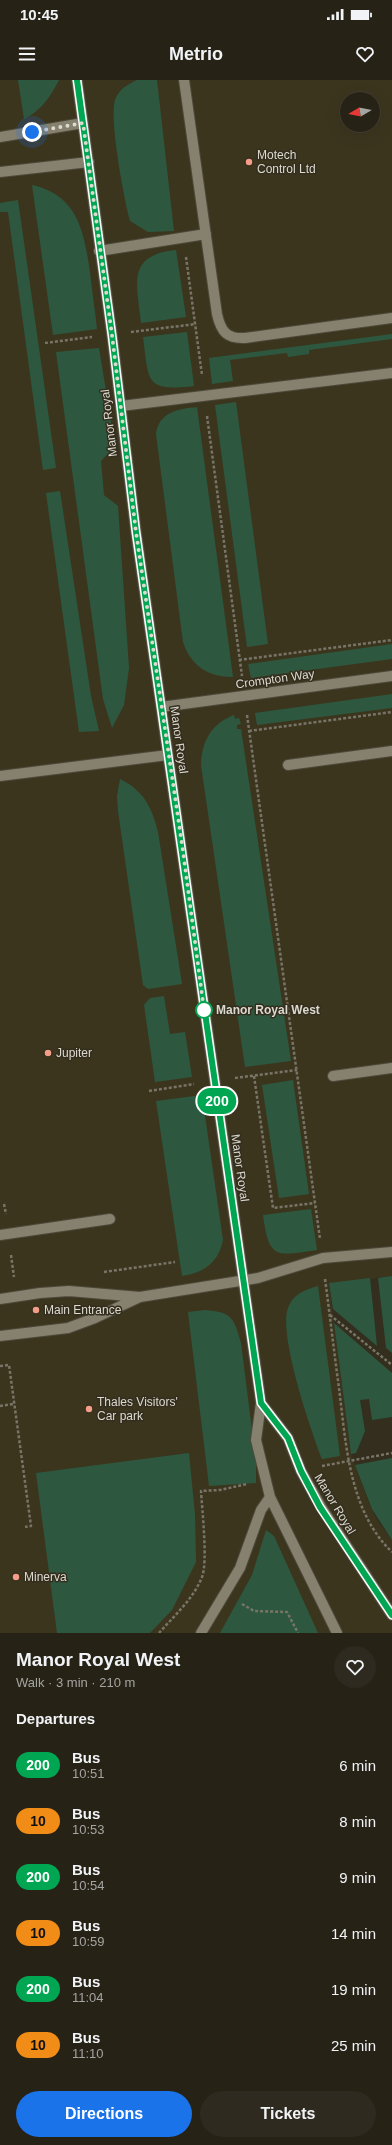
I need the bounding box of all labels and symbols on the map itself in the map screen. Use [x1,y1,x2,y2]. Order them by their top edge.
north arrow [340,92,380,132]
your location [22,122,42,142]
place label: Motech Control Ltd [257,148,316,176]
marker: Motech Control Ltd [244,157,254,167]
street label: Manor Royal [98,388,120,458]
street label: Crompton Way [235,667,315,691]
street label: Manor Royal [167,705,191,775]
marker: Manor Royal West [195,1001,213,1019]
place label: Manor Royal West [216,1003,320,1017]
place label: Jupiter [56,1046,92,1060]
marker: Jupiter [43,1048,53,1058]
line badge: 200 [194,1088,240,1114]
street label: Manor Royal [228,1133,252,1203]
place label: Main Entrance [44,1303,122,1317]
marker: Main Entrance [31,1305,41,1315]
place label: Thales Visitors' Car park [97,1395,178,1423]
marker: Thales Visitors' Car park [84,1404,94,1414]
street label: Manor Royal [311,1471,359,1537]
place label: Minerva [24,1570,67,1584]
marker: Minerva [11,1572,21,1582]

